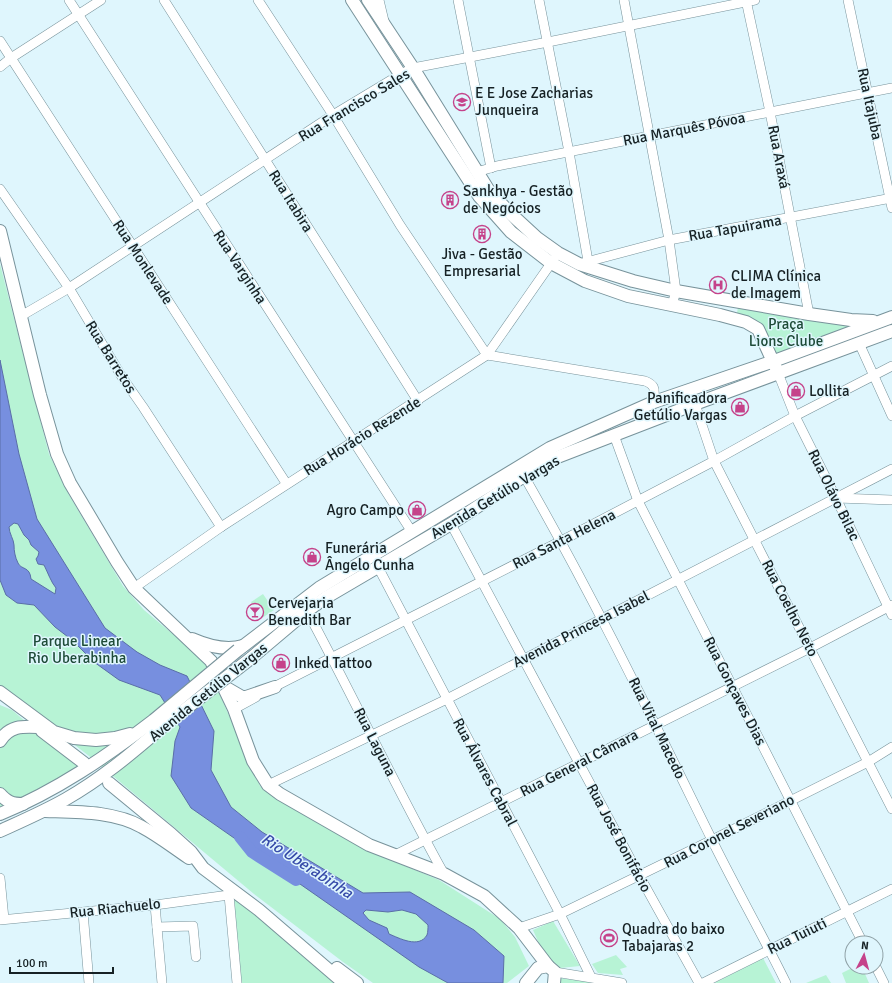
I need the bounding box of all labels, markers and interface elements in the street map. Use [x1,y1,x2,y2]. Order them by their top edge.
street label: Rua Francisco Sales [295,64,413,145]
street label: Rua Itajuba [854,66,886,142]
place label: E E Jose Zacharias Junqueira [475,84,594,119]
school or university icon: E E Jose Zacharias Junqueira [452,92,472,112]
street label: Rua Marquês Póvoa [621,108,747,150]
street label: Rua Araxá [764,124,794,190]
street label: Rua Itabira [265,167,317,235]
place label: Sankhya - Gestão de Negócios [463,182,573,217]
building icon: Sankhya - Gestão de Negócios [440,190,460,210]
street label: Rua Tapuirama [687,211,783,245]
street label: Rua Monlevade [109,216,177,308]
building icon: Jiva - Gestão Empresarial [472,224,492,244]
street label: Rua Varginha [209,227,271,307]
place label: Jiva - Gestão Empresarial [441,245,523,280]
place label: CLIMA Clínica de Imagem [731,267,821,302]
hospital icon: CLIMA Clínica de Imagem [708,275,728,295]
park label: Praça Lions Clube [749,315,823,350]
street label: Rua Barretos [82,317,141,397]
shop icon: Lollita [786,381,806,401]
place label: Lollita [809,382,850,400]
place label: Panificadora Getúlio Vargas [634,389,727,424]
street label: Rua Horácio Rezende [300,393,424,479]
shop icon: Panificadora Getúlio Vargas [730,397,750,417]
street label: Rua Olávo Bilac [804,446,864,544]
street label: Avenida Getúlio Vargas [427,451,563,543]
shop icon: Agro Campo [407,500,427,520]
place label: Agro Campo [326,501,404,519]
street label: Rua Santa Helena [509,505,619,573]
place label: Funerária Ângelo Cunha [325,539,414,574]
shop icon: Funerária Ângelo Cunha [302,547,322,567]
street label: Rua Coelho Neto [758,557,822,660]
street label: Avenida Princesa Isabel [510,587,652,671]
place label: Cervejaria Benedith Bar [268,594,352,629]
bar icon: Cervejaria Benedith Bar [245,602,265,622]
park label: Parque Linear Rio Uberabinha [28,632,126,667]
street label: Rua Gonçaves Dias [700,634,770,749]
street label: Avenida Getúlio Vargas [145,638,271,745]
shop icon: Inked Tattoo [271,653,291,673]
place label: Inked Tattoo [294,654,372,672]
street label: Rua Vital Macedo [625,674,689,782]
street label: Rua Laguna [350,705,400,779]
street label: Rua Álvares Cabral [449,714,522,829]
street label: Rua General Câmara [517,725,641,801]
street label: Rua José Bonifácio [583,781,655,896]
street label: Rua Coronel Severiano [661,790,797,872]
water label: Rio Uberabinha [257,829,357,904]
street label: Rua Riachuelo [69,894,162,922]
street label: Rua Tuiuti [764,914,830,958]
place label: Quadra do baixo Tabajaras 2 [622,920,725,955]
sports icon: Quadra do baixo Tabajaras 2 [599,928,619,948]
north arrow [844,935,884,975]
text: N [861,939,869,952]
scale bar [10,949,113,975]
text: 100 m [16,956,48,971]

